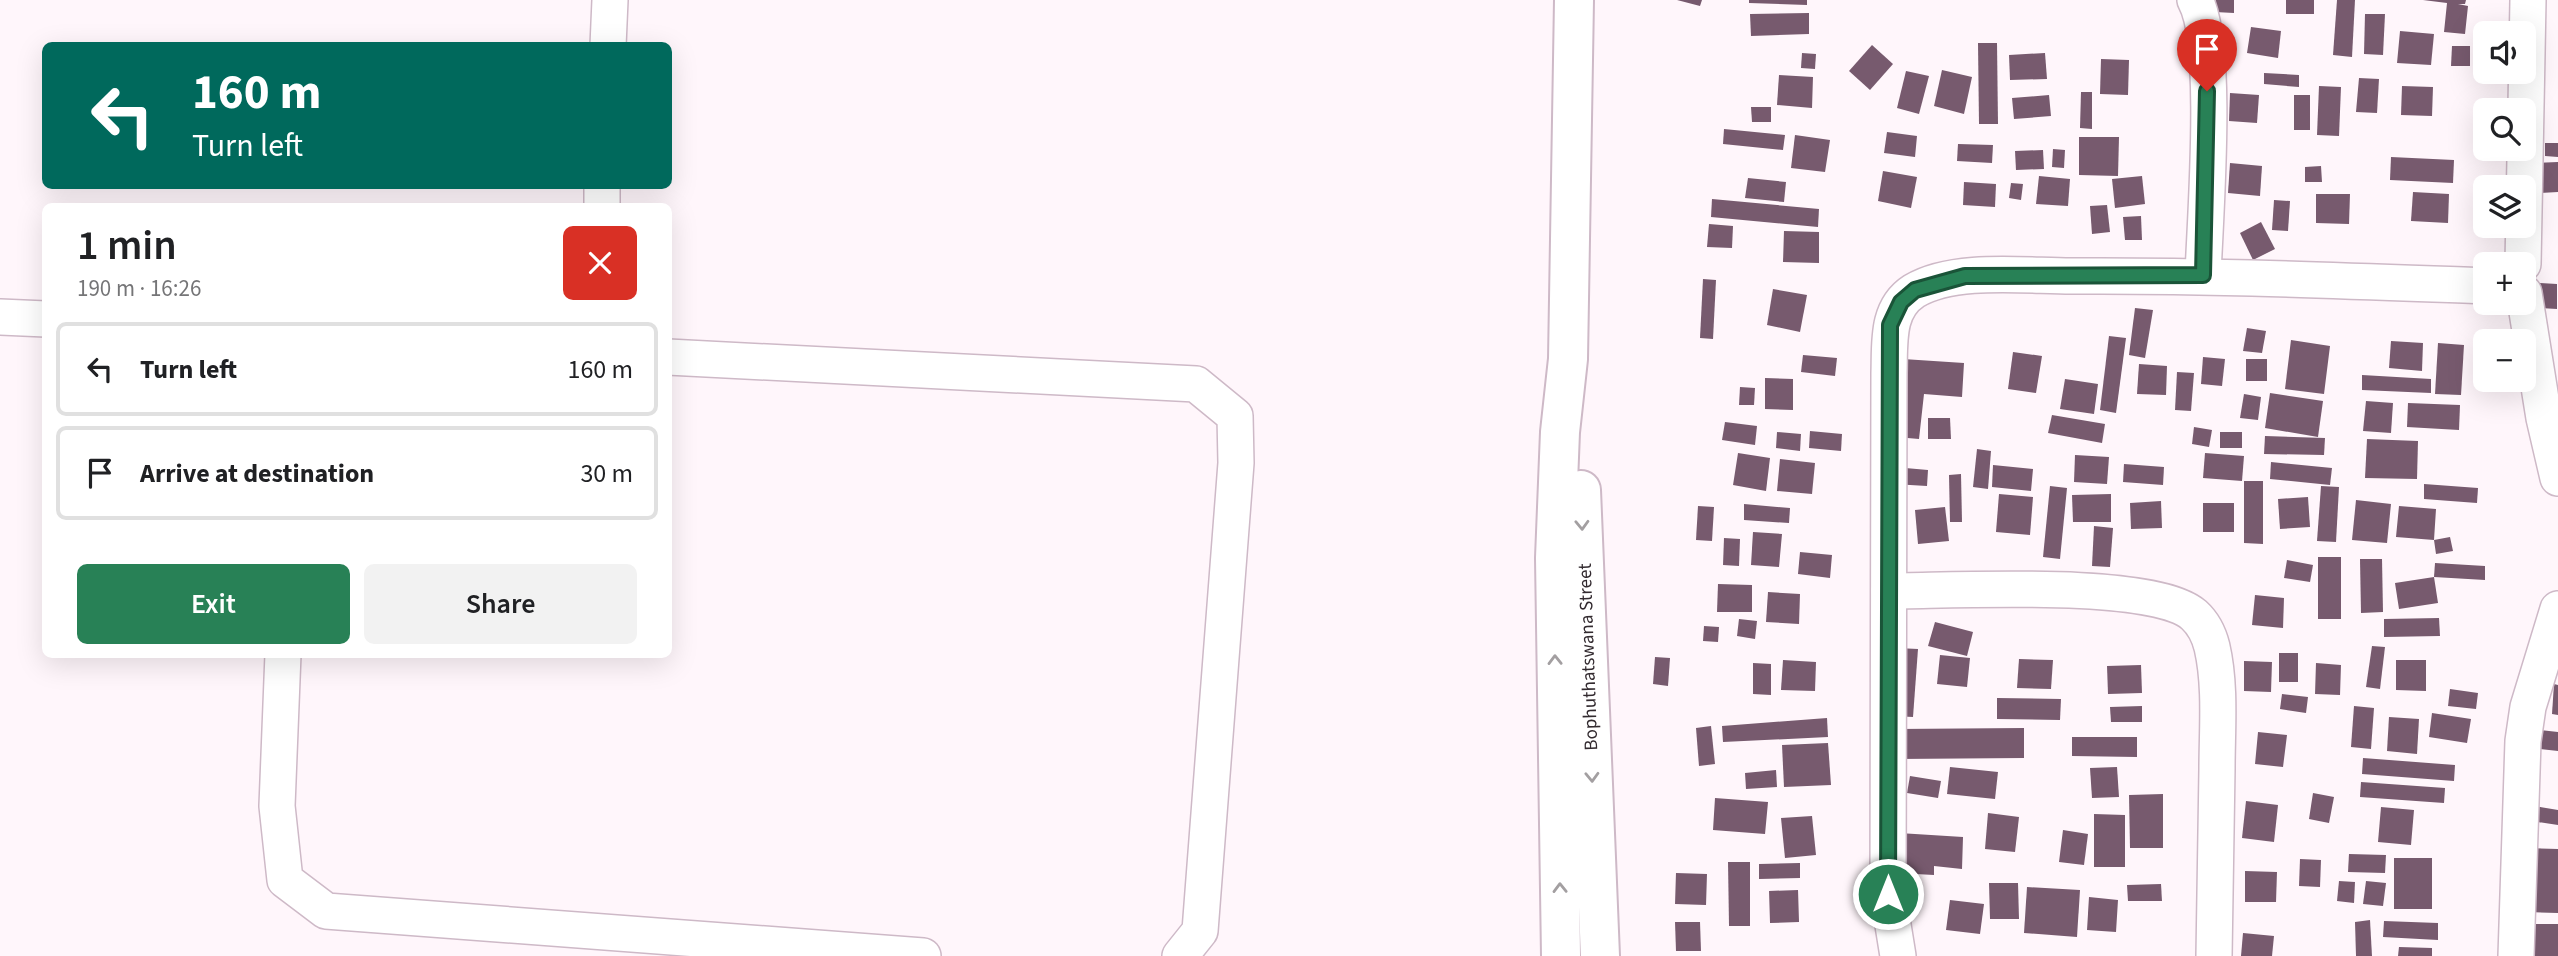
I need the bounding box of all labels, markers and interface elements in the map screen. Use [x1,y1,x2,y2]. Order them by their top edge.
pin [2177,19,2237,91]
map controls [2473,21,2536,392]
button: sound [2473,21,2536,84]
icon: arrive [2188,30,2226,68]
text: 160 m [192,58,321,128]
icon: left [77,70,168,161]
button: search [2473,98,2536,161]
text: Turn left [192,123,303,169]
button: layers [2473,175,2536,238]
text: 1 min [77,216,177,276]
button: close [563,226,637,300]
button: + [2473,252,2536,315]
text: 190 m · 16:26 [77,272,201,305]
button: − [2473,329,2536,392]
icon: left [81,350,119,388]
text: Turn left [140,351,237,388]
text: 160 m [567,351,633,388]
icon: arrive [81,454,119,492]
text: Arrive at destination [140,455,374,492]
text: 30 m [580,455,633,492]
one-way arrow [1574,520,1590,531]
street label: Bophuthatswana Street [1572,562,1605,751]
button: Exit [77,564,350,644]
button: Share [364,564,637,644]
one-way arrow [1547,655,1563,665]
one-way arrow [1585,771,1600,782]
position arrow [1851,857,1925,931]
one-way arrow [1552,882,1567,893]

